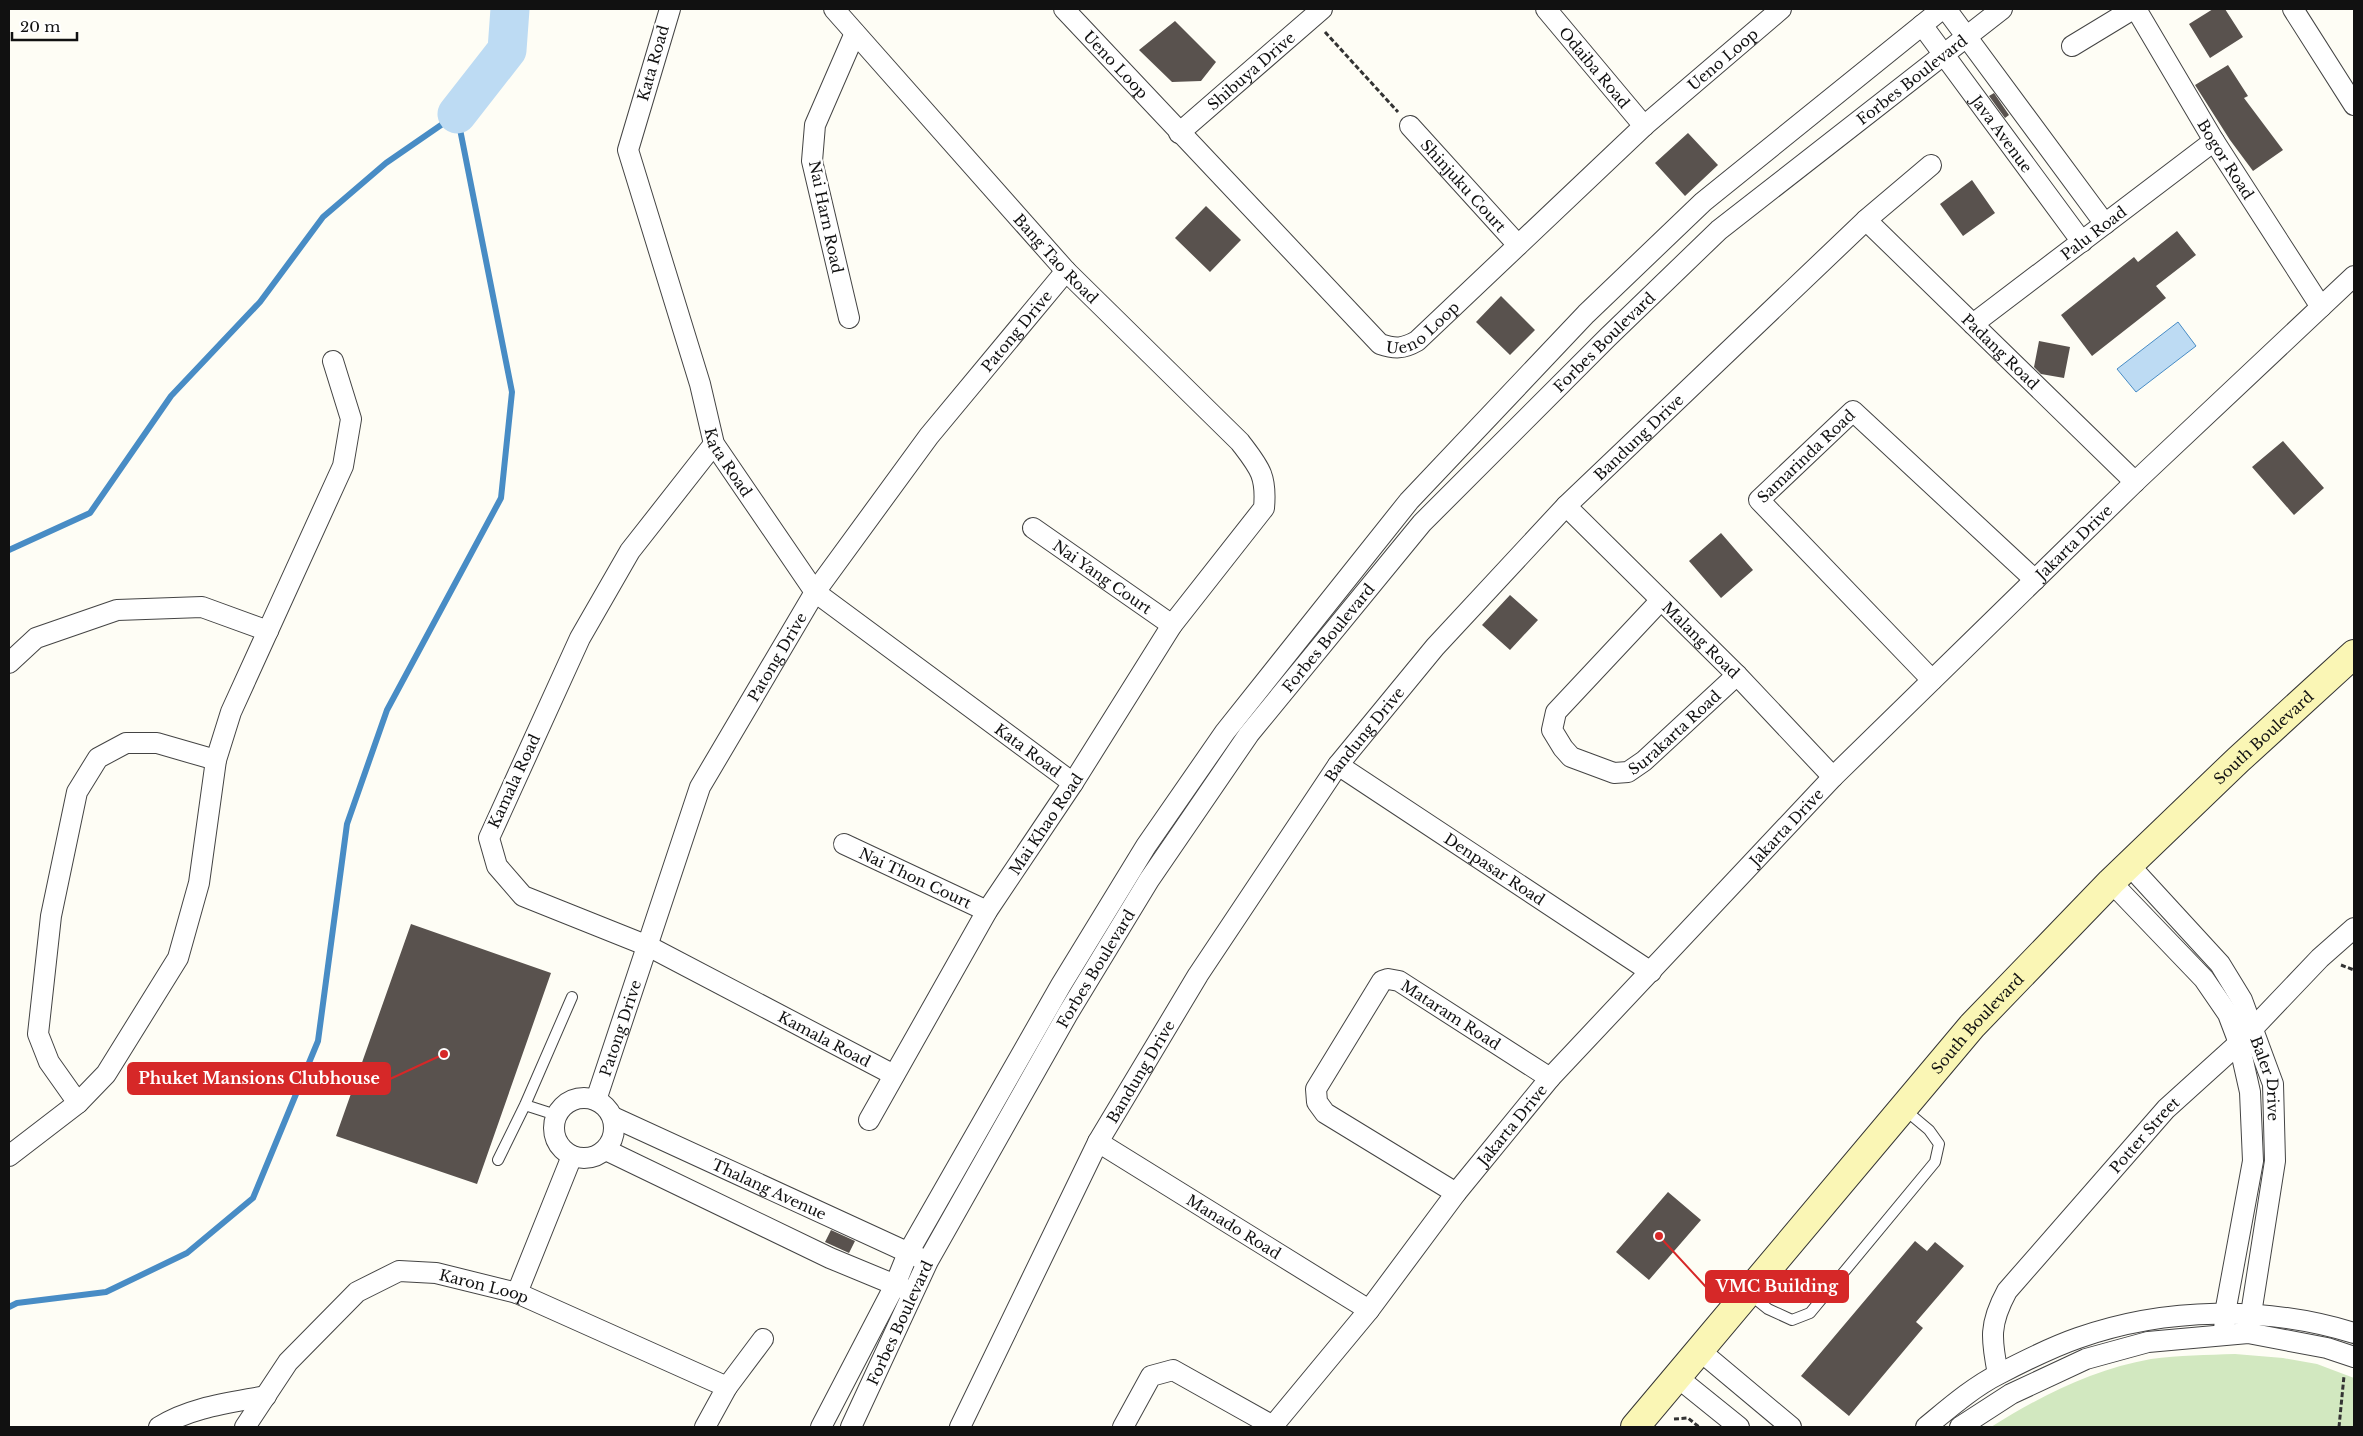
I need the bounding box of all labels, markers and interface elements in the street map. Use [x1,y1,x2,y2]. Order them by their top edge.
scale bar [12,10,78,42]
text: 20 m [20,17,60,36]
street label: Kata Road [633,23,673,103]
street label: Odaiba Road [1555,23,1634,112]
street label: Ueno Loop [1684,24,1761,94]
street label: Ueno Loop [1080,26,1153,102]
street label: Shibuya Drive [1203,28,1298,114]
street label: Forbes Boulevard [1853,30,1971,129]
street label: Java Avenue [1966,90,2037,176]
street label: Bogor Road [2194,116,2258,203]
street label: Shinjuku Court [1417,135,1511,236]
street label: Nai Harn Road [805,159,847,275]
street label: Palu Road [2057,202,2130,264]
street label: Bang Tao Road [1010,209,1103,307]
street label: Patong Drive [977,286,1056,376]
street label: Forbes Boulevard [1549,288,1659,396]
street label: Ueno Loop [1385,297,1463,357]
street label: Padang Road [1958,309,2043,393]
street label: Bandung Drive [1590,390,1687,484]
street label: Samarinda Road [1753,405,1859,507]
street label: Kata Road [701,426,757,500]
street label: Jakarta Drive [2030,500,2116,585]
street label: Nai Yang Court [1050,536,1156,618]
street label: Forbes Boulevard [1278,579,1378,696]
street label: Malang Road [1658,597,1744,682]
street label: Patong Drive [743,609,810,705]
street label: Bandung Drive [1320,683,1408,785]
street label: Surakarta Road [1624,686,1724,779]
street label: South Boulevard [2209,687,2317,788]
street label: Kata Road [991,719,1065,781]
street label: Kamala Road [484,731,544,831]
street label: Mai Khao Road [1005,770,1087,878]
street label: Jakarta Drive [1744,784,1827,871]
street label: Denpasar Road [1441,829,1549,909]
street label: Nai Thon Court [856,843,975,912]
street label: Forbes Boulevard [1052,906,1138,1031]
street label: South Boulevard [1927,969,2027,1078]
street label: Mataram Road [1398,975,1504,1053]
street label: Patong Drive [595,977,645,1078]
street label: Kamala Road [775,1007,874,1071]
street label: Bandung Drive [1102,1016,1178,1126]
street label: Baler Drive [2247,1033,2283,1121]
callout: Phuket Mansions Clubhouse [128,1063,390,1094]
text: Phuket Mansions Clubhouse [138,1068,380,1088]
street label: Jakarta Drive [1472,1080,1551,1171]
street label: Potter Street [2105,1092,2183,1177]
street label: Thalang Avenue [709,1154,830,1223]
street label: Manado Road [1183,1190,1285,1263]
street label: Forbes Boulevard [862,1257,936,1388]
street label: Karon Loop [437,1265,532,1307]
callout: VMC Building [1706,1271,1848,1302]
text: VMC Building [1715,1276,1839,1296]

